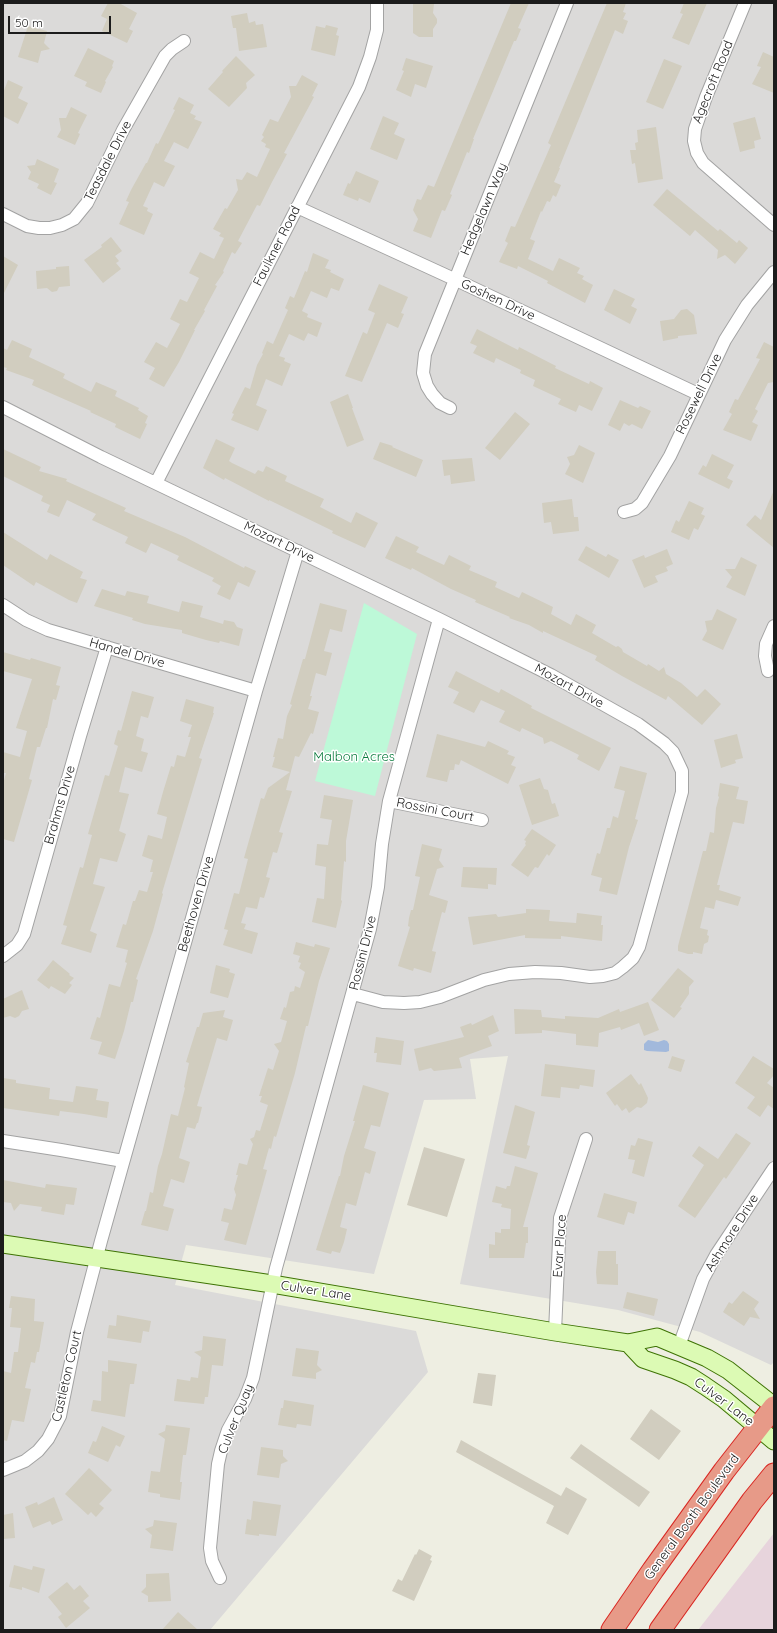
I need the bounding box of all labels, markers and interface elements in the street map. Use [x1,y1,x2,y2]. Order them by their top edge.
scale bar [10,8,113,34]
text: 50 m [15,15,43,30]
street label: Agecroft Road [689,38,737,126]
street label: Teasdale Drive [81,118,135,204]
street label: Hedgelawn Way [457,160,511,258]
street label: Faulkner Road [250,203,304,289]
street label: Goshen Drive [458,276,538,324]
street label: Rosewell Drive [673,351,725,437]
street label: Mozart Drive [241,518,317,566]
street label: Handel Drive [87,635,167,671]
street label: Mozart Drive [532,661,606,711]
park label: Malbon Acres [313,749,395,765]
street label: Brahms Drive [41,764,79,846]
street label: Rossini Court [395,795,475,825]
street label: Beethoven Drive [175,854,217,954]
street label: Rossini Drive [346,914,380,992]
street label: Ashmore Drive [702,1191,762,1275]
street label: Evar Place [550,1214,570,1278]
street label: Culver Lane [280,1278,352,1304]
street label: Castleton Court [49,1329,85,1423]
street label: Culver Lane [691,1374,757,1430]
street label: Culver Quay [215,1382,257,1456]
street label: General Booth Boulevard [641,1451,743,1583]

